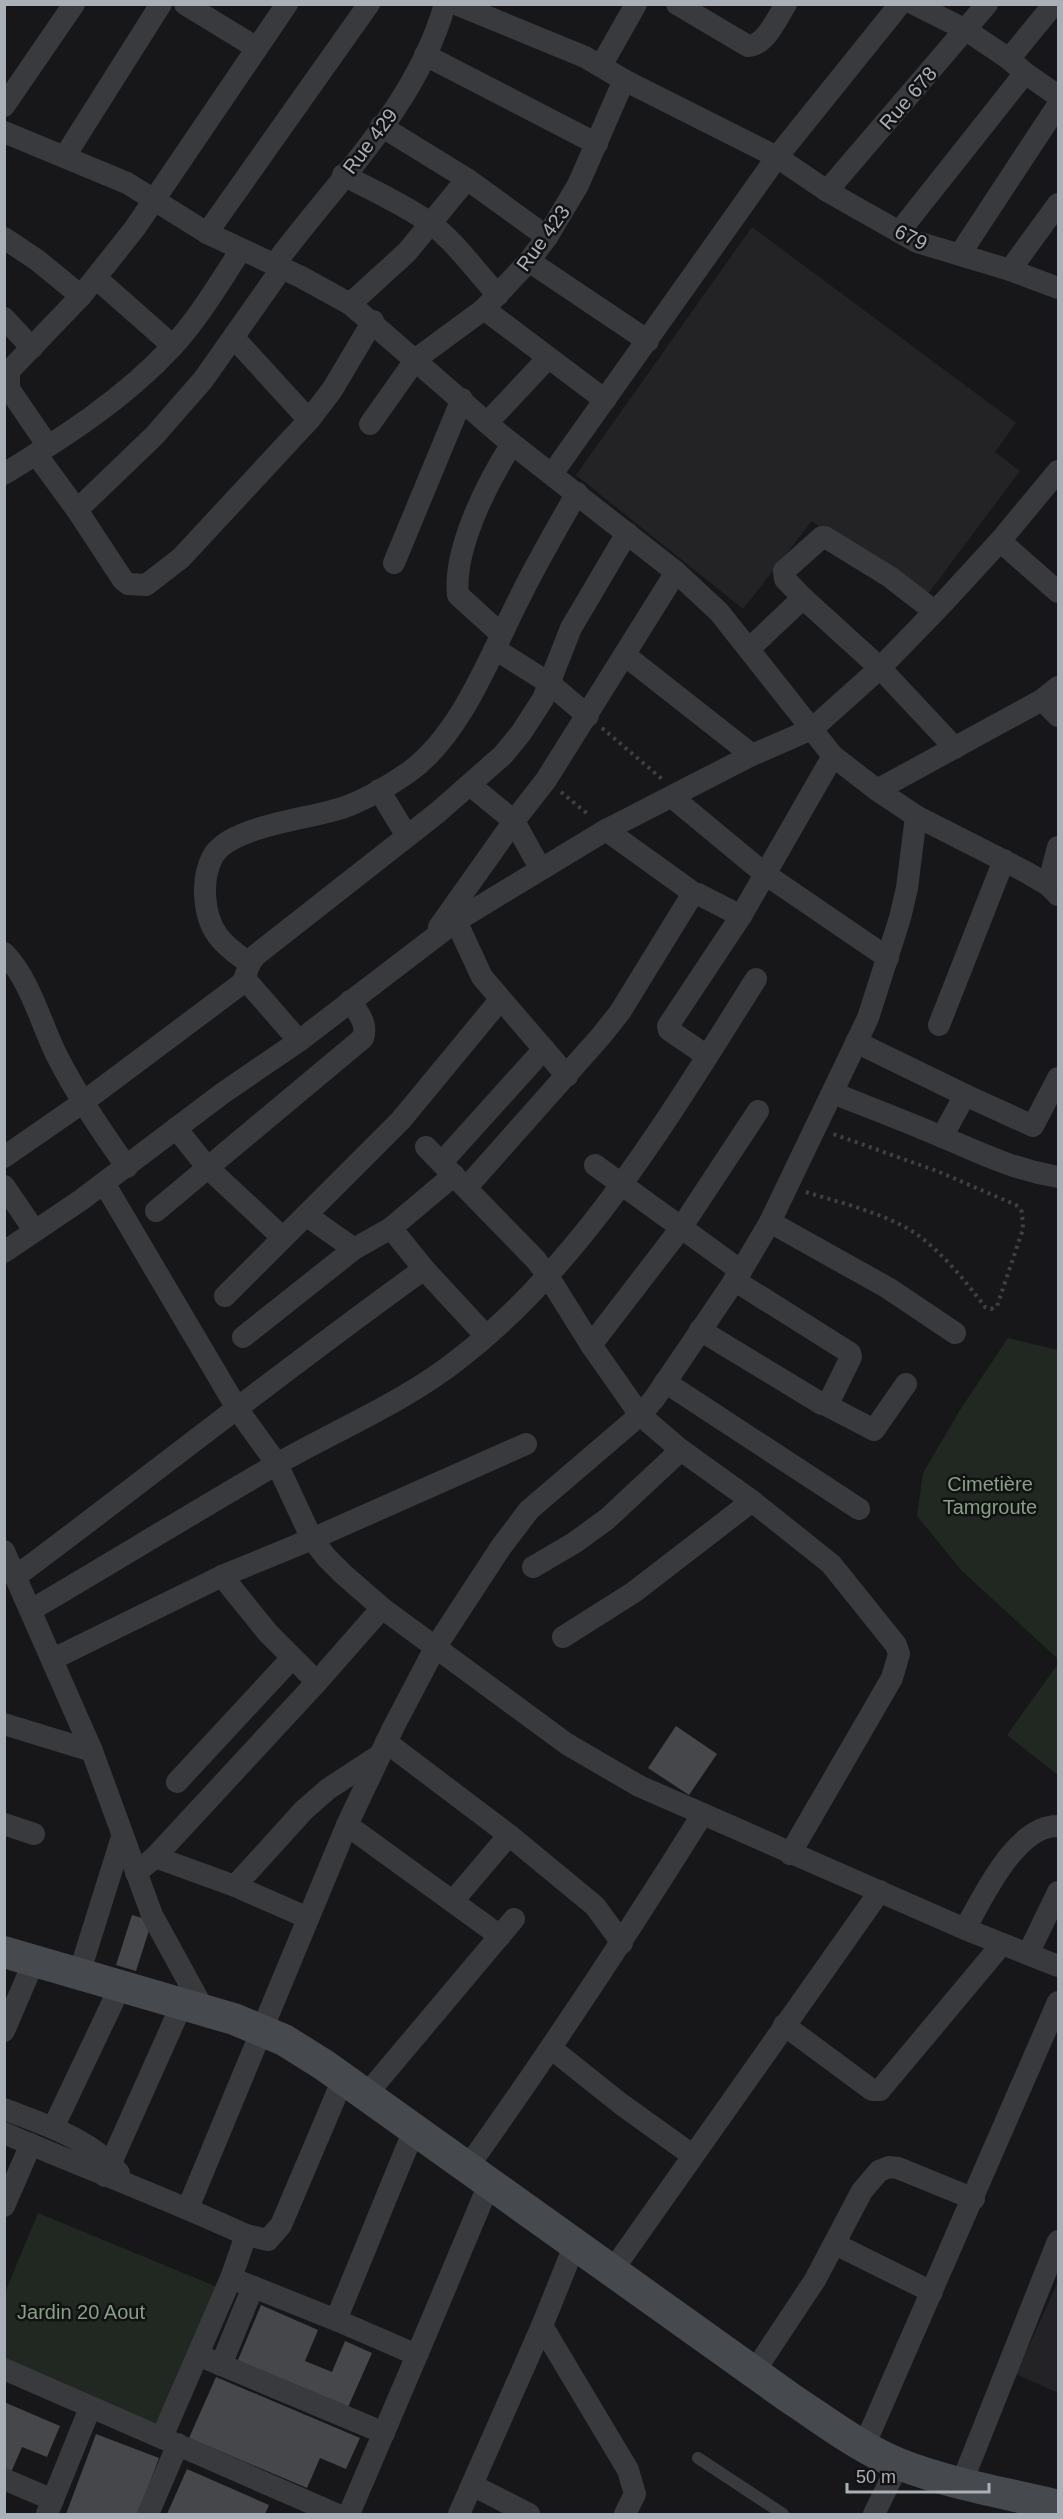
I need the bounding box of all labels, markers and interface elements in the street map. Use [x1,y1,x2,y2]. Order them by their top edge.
street label: Rue 678 [875,62,941,134]
street label: Rue 429 [338,104,402,178]
street label: Rue 423 [512,201,574,275]
street label: 679 [891,220,931,254]
park label: Cimetière Tamgroute [943,1473,1037,1518]
park label: Jardin 20 Aout [17,2301,145,2323]
scale bar [847,2456,990,2494]
text: 50 m [856,2467,896,2487]

